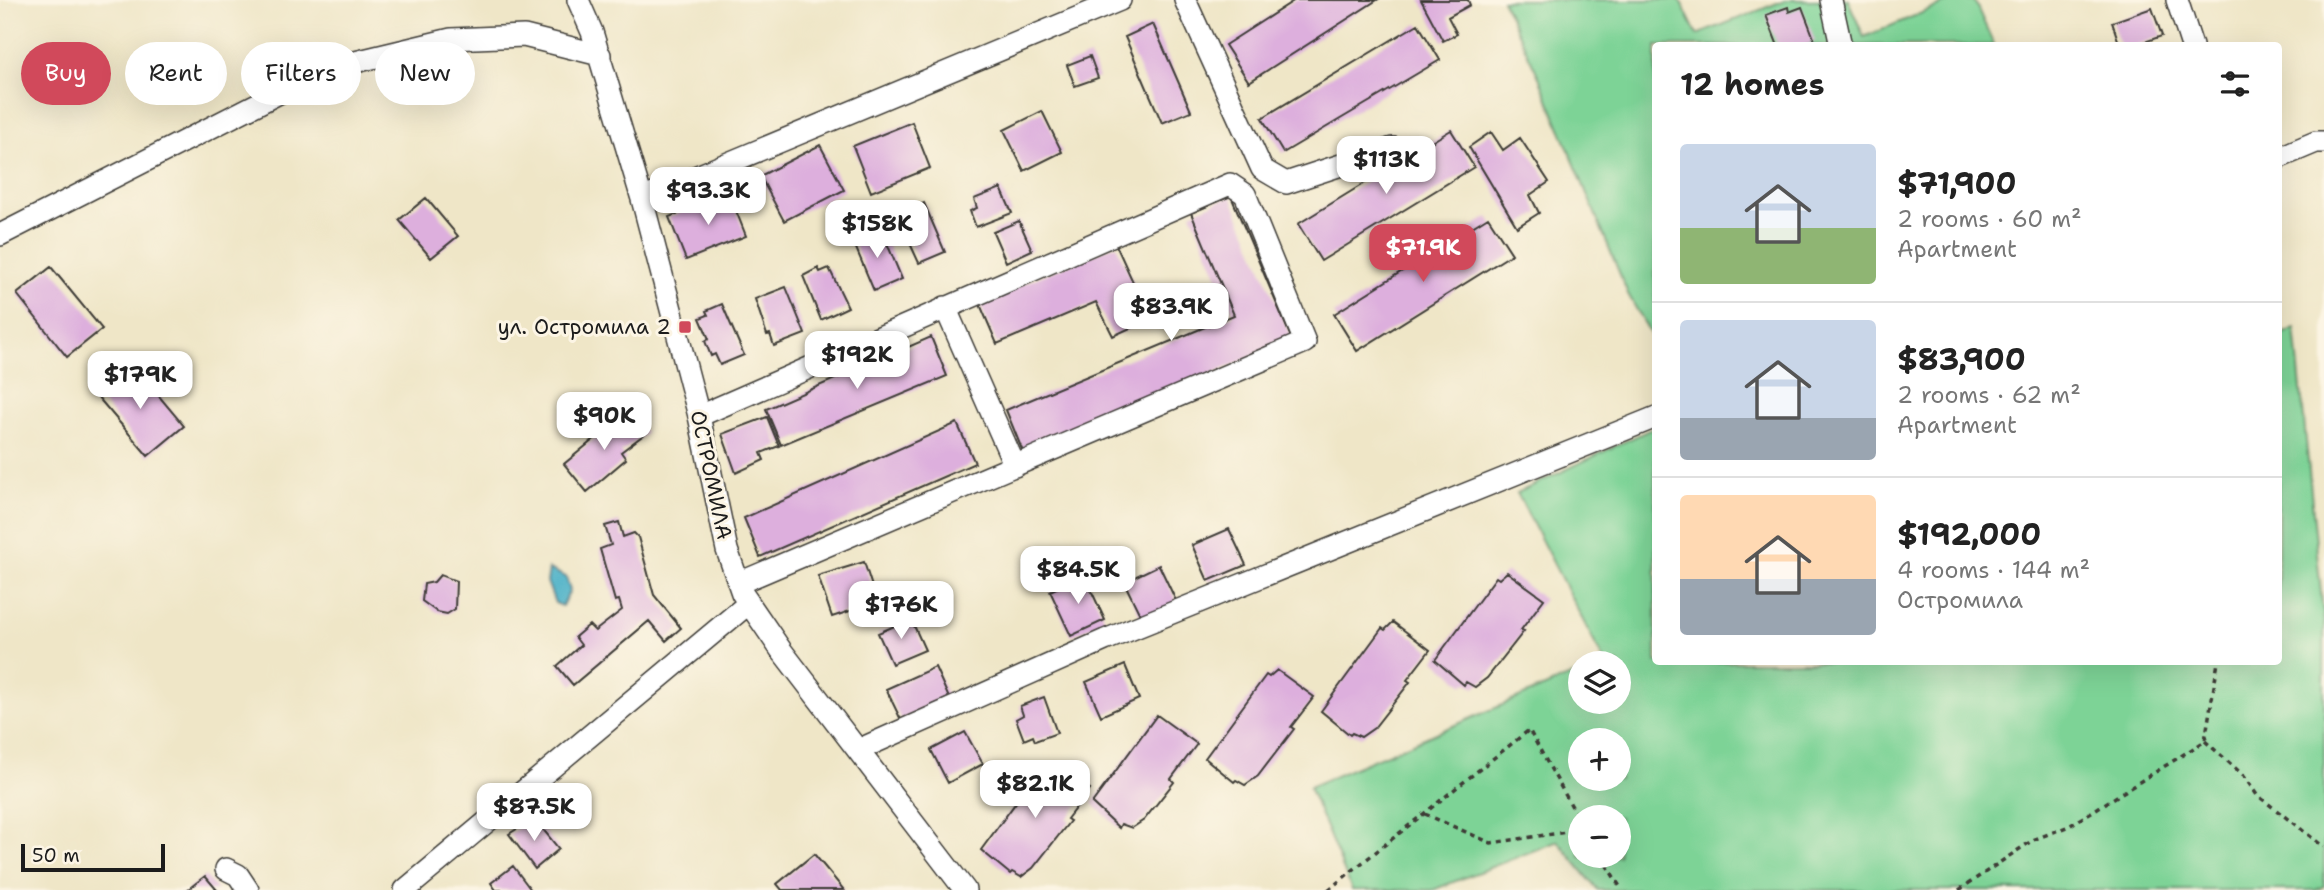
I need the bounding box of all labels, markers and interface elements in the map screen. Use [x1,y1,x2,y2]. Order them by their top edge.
chip: Buy [21,42,111,105]
chip: Rent [125,42,227,105]
chip: Filters [241,42,361,105]
chip: New [375,42,475,105]
text: 12 homes [1680,64,1824,105]
icon: filters [2216,65,2254,103]
pin: $113K [1337,136,1435,196]
text: $113K [1353,144,1419,174]
text: $71,900 [1897,163,2016,204]
pin: $93.3K [651,168,765,227]
icon: home [1736,172,1820,256]
text: $93.3K [666,175,750,205]
pin: $158K [828,201,926,260]
text: 2 rooms · 60 m² [1897,204,2082,234]
text: $158K [841,208,913,238]
pin: $71.9K [1366,224,1480,284]
text: $71.9K [1385,232,1461,262]
text: Apartment [1897,234,2017,264]
pin: $83.9K [1114,284,1228,343]
text: $83.9K [1130,291,1212,321]
place label: ул. Остромила 2 [498,313,671,341]
marker: ул. Остромила 2 [677,319,693,335]
pin: $192K [808,332,906,391]
text: $192K [821,339,893,369]
text: $83,900 [1897,339,2026,380]
icon: home [1736,348,1820,432]
pin: $179K [91,352,189,411]
text: $179K [104,359,176,389]
text: 2 rooms · 62 m² [1897,380,2081,410]
pin: $90K [563,392,645,452]
text: $90K [573,400,635,430]
street label: ОСТРОМИЛА [684,408,738,542]
text: Apartment [1897,410,2017,440]
text: $192,000 [1897,514,2041,555]
icon: home [1736,523,1820,607]
pin: $84.5K [1021,546,1135,606]
text: $84.5K [1036,554,1120,584]
text: 4 rooms · 144 m² [1897,555,2090,585]
pin: $176K [852,582,950,641]
text: Остромила [1897,585,2023,615]
text: $176K [865,589,937,619]
map controls [1568,651,1631,868]
button: layers [1568,651,1631,714]
button: + [1568,728,1631,791]
pin: $82.1K [978,760,1092,820]
text: $82.1K [996,768,1074,798]
pin: $87.5K [477,784,591,843]
text: $87.5K [493,791,575,821]
button: − [1568,805,1631,868]
scale bar [21,841,164,873]
text: 50 m [32,843,80,868]

